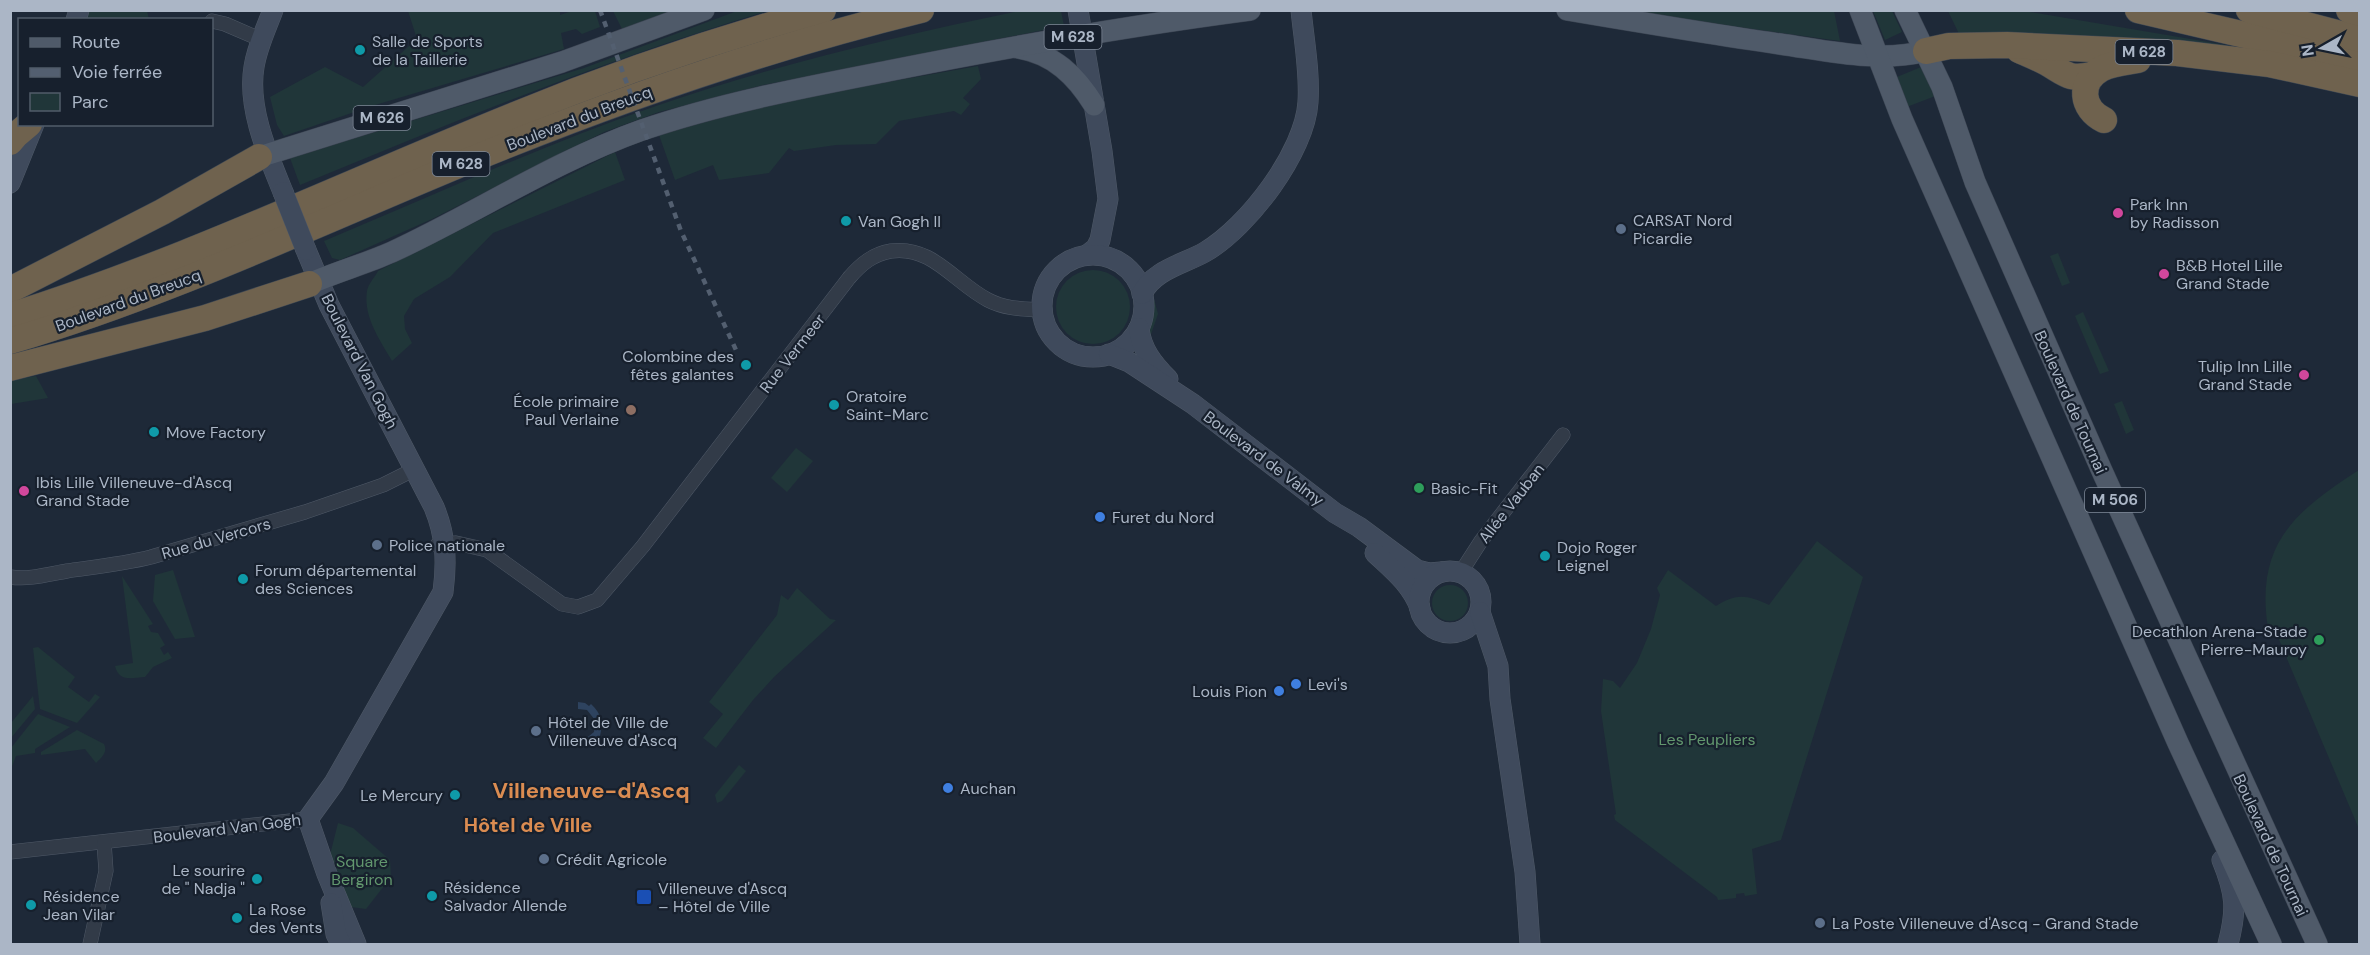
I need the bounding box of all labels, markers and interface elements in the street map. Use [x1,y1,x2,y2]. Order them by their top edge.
legend [18,18,213,126]
north arrow [2292,18,2352,78]
road number: M 628 [1044,25,1102,49]
text: Route [72,30,120,54]
place label: Salle de Sports de la Taillerie [372,31,483,70]
road number: M 628 [2116,40,2172,64]
marker: Salle de Sports de la Taillerie [353,43,367,57]
text: N [2296,43,2319,58]
text: Voie ferrée [72,60,162,84]
street label: Boulevard du Breucq [504,81,655,156]
text: Parc [72,90,108,114]
road number: M 626 [354,106,410,130]
road number: M 628 [432,152,490,176]
place label: Park Inn by Radisson [2130,194,2219,233]
marker: Park Inn by Radisson [2111,206,2125,220]
place label: CARSAT Nord Picardie [1633,210,1732,249]
place label: Van Gogh II [858,211,941,232]
marker: Van Gogh II [839,214,853,228]
marker: CARSAT Nord Picardie [1614,222,1628,236]
place label: B&B Hotel Lille Grand Stade [2176,255,2283,294]
street label: Boulevard du Breucq [52,264,204,337]
marker: B&B Hotel Lille Grand Stade [2157,267,2171,281]
street label: Boulevard Van Gogh [316,290,403,432]
street label: Rue Vermeer [755,309,830,397]
street label: Boulevard de Tournai [2030,327,2112,477]
place label: Colombine des fêtes galantes [622,346,734,385]
place label: Tulip Inn Lille Grand Stade [2198,356,2292,395]
marker: Colombine des fêtes galantes [739,358,753,372]
marker: Tulip Inn Lille Grand Stade [2297,368,2311,382]
place label: Oratoire Saint-Marc [846,386,929,425]
place label: École primaire Paul Verlaine [513,391,619,430]
marker: Oratoire Saint-Marc [827,398,841,412]
marker: École primaire Paul Verlaine [624,403,638,417]
street label: Boulevard de Valmy [1199,406,1328,511]
place label: Move Factory [166,422,266,443]
marker: Move Factory [147,425,161,439]
street label: Allée Vauban [1474,459,1549,548]
place label: Ibis Lille Villeneuve-d'Ascq Grand Stade [36,472,232,511]
place label: Basic-Fit [1431,478,1498,499]
marker: Basic-Fit [1412,481,1426,495]
marker: Ibis Lille Villeneuve-d'Ascq Grand Stade [17,484,31,498]
road number: M 506 [2085,488,2145,512]
place label: Furet du Nord [1112,507,1214,528]
marker: Furet du Nord [1093,510,1107,524]
street label: Rue du Vercors [159,513,273,564]
place label: Police nationale [389,535,505,556]
place label: Dojo Roger Leignel [1557,537,1637,576]
marker: Police nationale [370,538,384,552]
marker: Dojo Roger Leignel [1538,549,1552,563]
place label: Forum départemental des Sciences [255,560,416,599]
marker: Forum départemental des Sciences [236,572,250,586]
place label: Decathlon Arena-Stade Pierre-Mauroy [2132,621,2307,660]
marker: Decathlon Arena-Stade Pierre-Mauroy [2312,633,2326,647]
place label: Levi's [1308,674,1348,695]
marker: Levi's [1289,677,1303,691]
place label: Louis Pion [1192,681,1267,702]
marker: Louis Pion [1272,684,1286,698]
place label: Hôtel de Ville de Villeneuve d'Ascq [548,712,677,751]
marker: Hôtel de Ville de Villeneuve d'Ascq [529,724,543,738]
park label: Les Peupliers [1658,729,1756,750]
street label: Boulevard de Tournai [2228,771,2313,920]
district label: Villeneuve-d'Ascq [492,776,690,805]
place label: Auchan [960,778,1016,799]
marker: Auchan [941,781,955,795]
place label: Le Mercury [360,785,443,806]
marker: Le Mercury [448,788,462,802]
street label: Boulevard Van Gogh [152,809,302,848]
district label: Hôtel de Ville [464,812,592,838]
place label: Crédit Agricole [556,849,667,870]
park label: Square Bergiron [331,851,393,890]
marker: Crédit Agricole [537,852,551,866]
place label: Le sourire de " Nadja " [161,860,245,899]
marker: Le sourire de " Nadja " [250,872,264,886]
place label: Résidence Salvador Allende [444,877,567,916]
place label: Villeneuve d'Ascq – Hôtel de Ville [658,878,787,917]
place label: Résidence Jean Vilar [43,886,120,925]
marker: Villeneuve d'Ascq – Hôtel de Ville [635,888,653,906]
marker: Résidence Salvador Allende [425,889,439,903]
marker: Résidence Jean Vilar [24,898,38,912]
place label: La Rose des Vents [249,899,323,938]
marker: La Rose des Vents [230,911,244,925]
place label: La Poste Villeneuve d'Ascq - Grand Stade [1832,913,2139,934]
marker: La Poste Villeneuve d'Ascq - Grand Stade [1813,916,1827,930]

